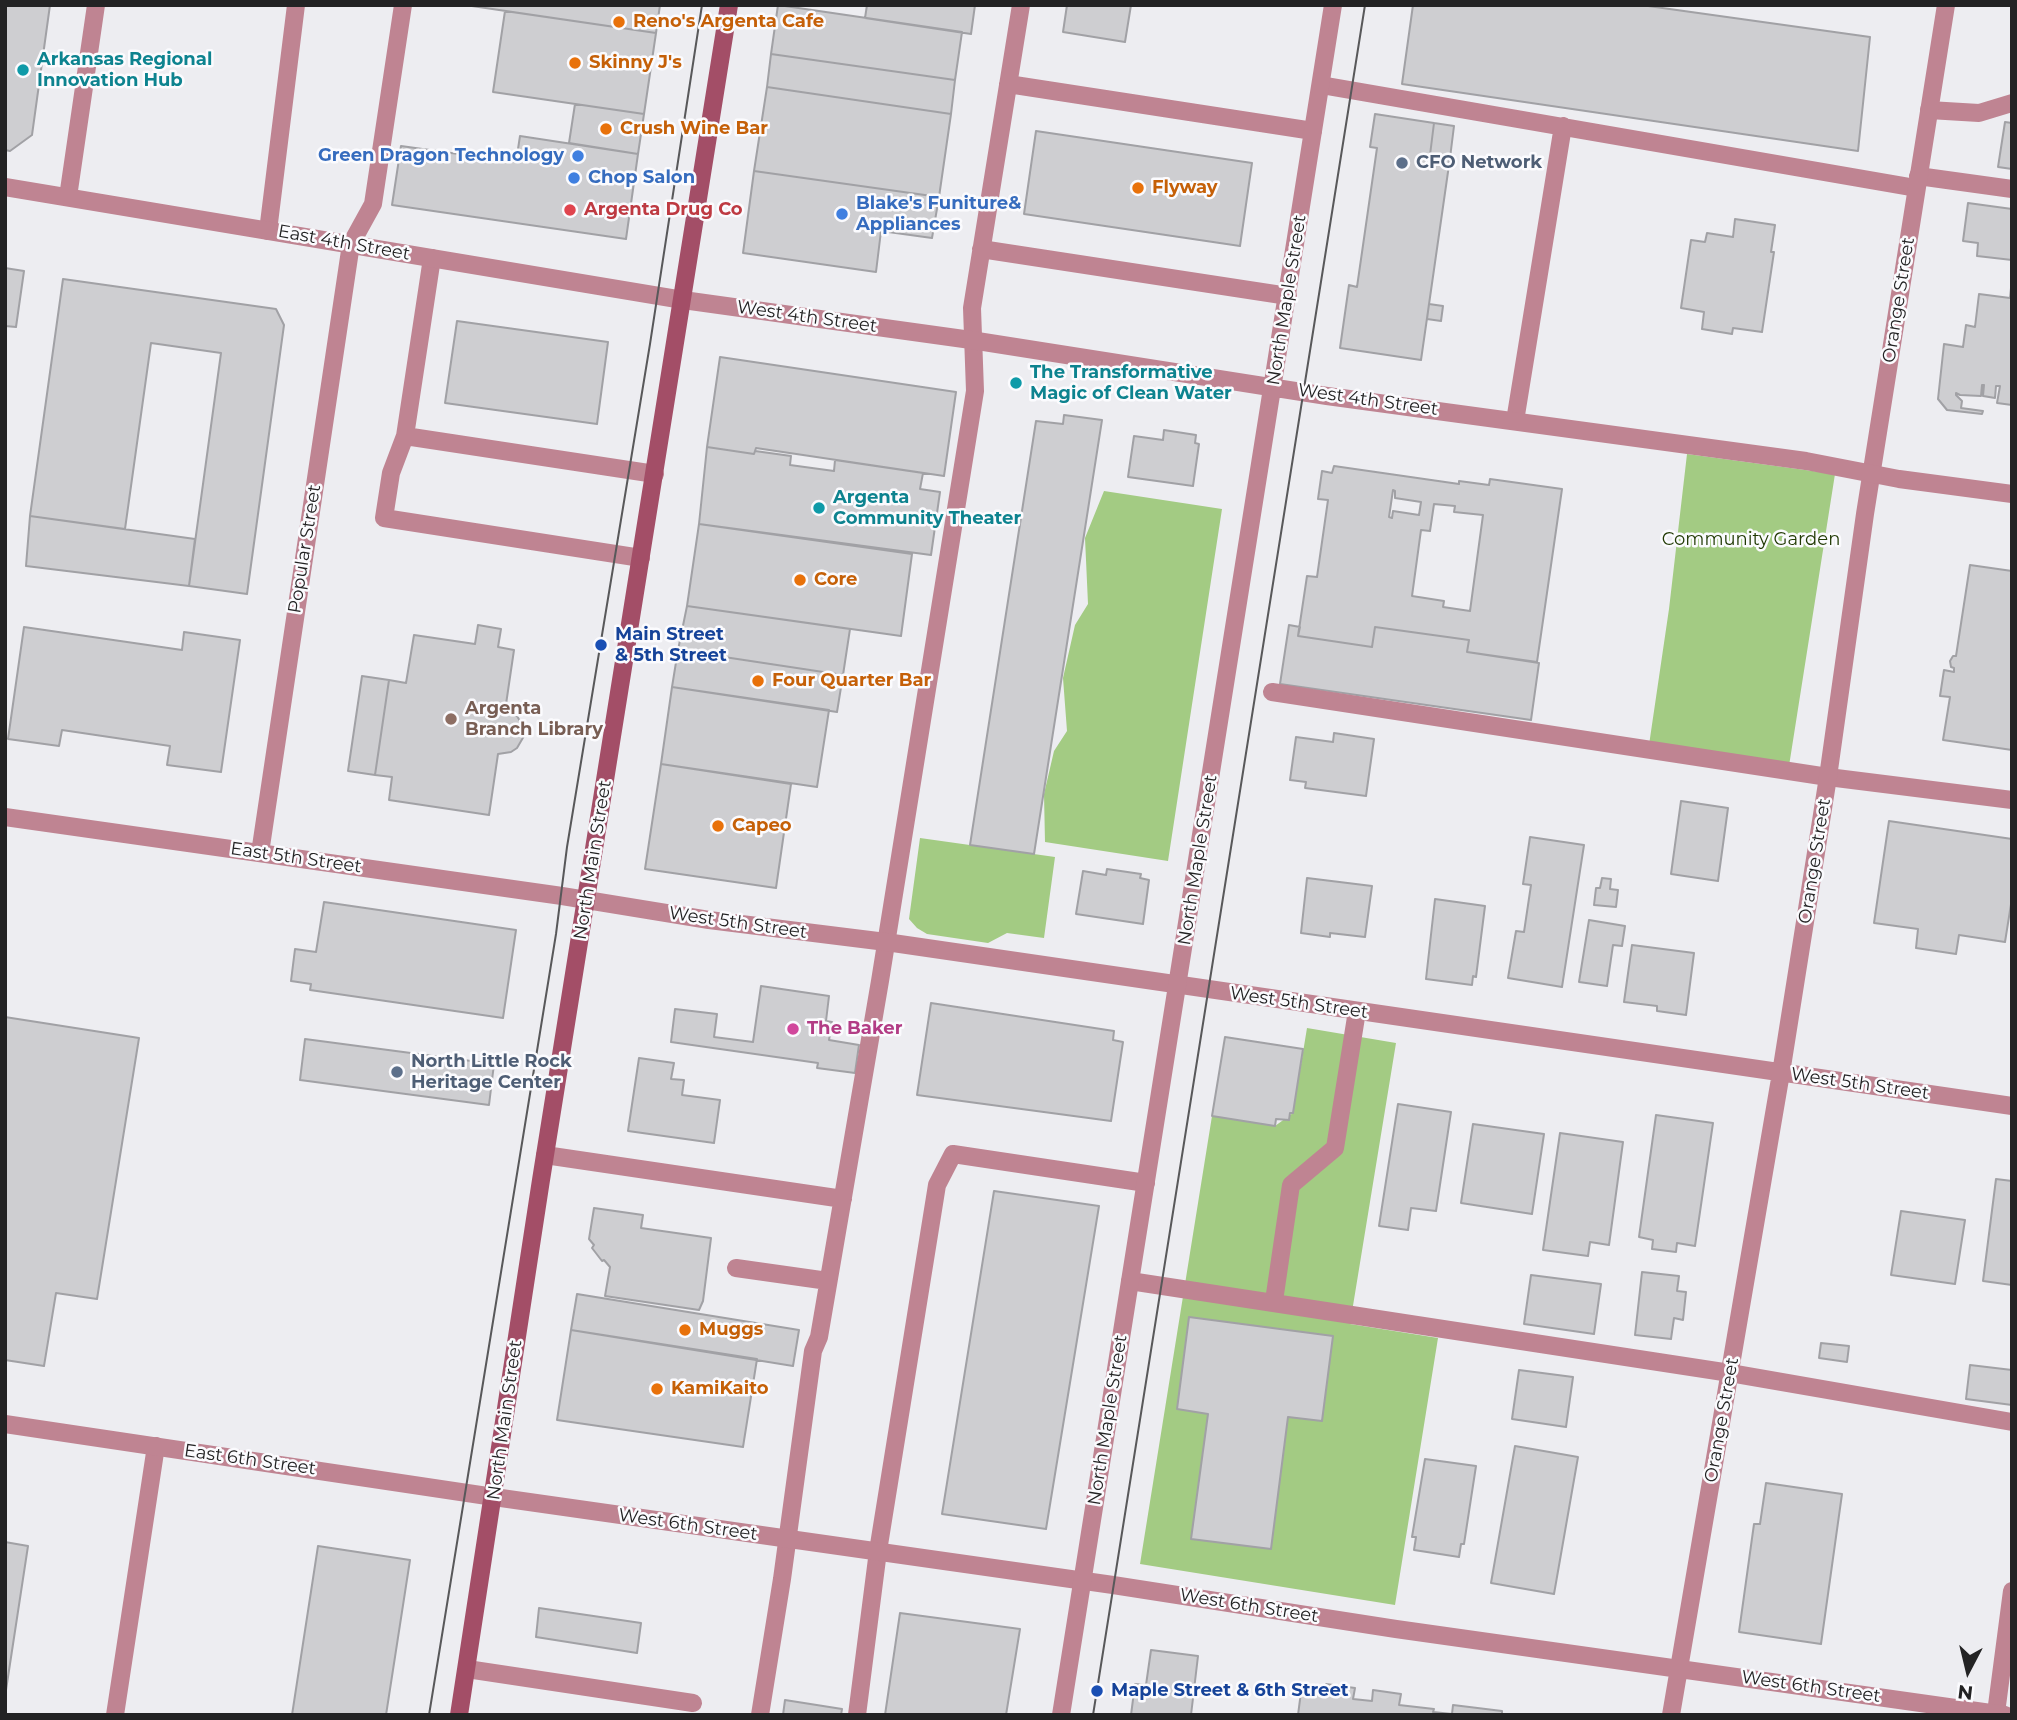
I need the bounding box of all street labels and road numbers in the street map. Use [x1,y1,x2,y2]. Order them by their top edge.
street label: North Maple Street [1263,213,1311,387]
street label: East 4th Street [276,221,412,265]
street label: Orange Street [1878,236,1920,364]
street label: West 4th Street [736,296,878,338]
street label: West 4th Street [1297,379,1439,421]
street label: Popular Street [284,483,326,615]
street label: North Maple Street [1174,773,1222,947]
street label: North Main Street [570,779,616,941]
street label: Orange Street [1794,797,1836,925]
street label: East 5th Street [229,838,363,878]
street label: West 5th Street [667,903,809,943]
street label: West 5th Street [1228,983,1370,1023]
street label: West 5th Street [1789,1064,1931,1104]
street label: North Maple Street [1084,1333,1132,1507]
street label: North Main Street [483,1339,527,1501]
street label: Orange Street [1700,1356,1744,1484]
street label: East 6th Street [183,1440,317,1480]
street label: West 6th Street [617,1505,759,1545]
street label: West 6th Street [1178,1584,1320,1628]
street label: West 6th Street [1740,1667,1882,1707]

